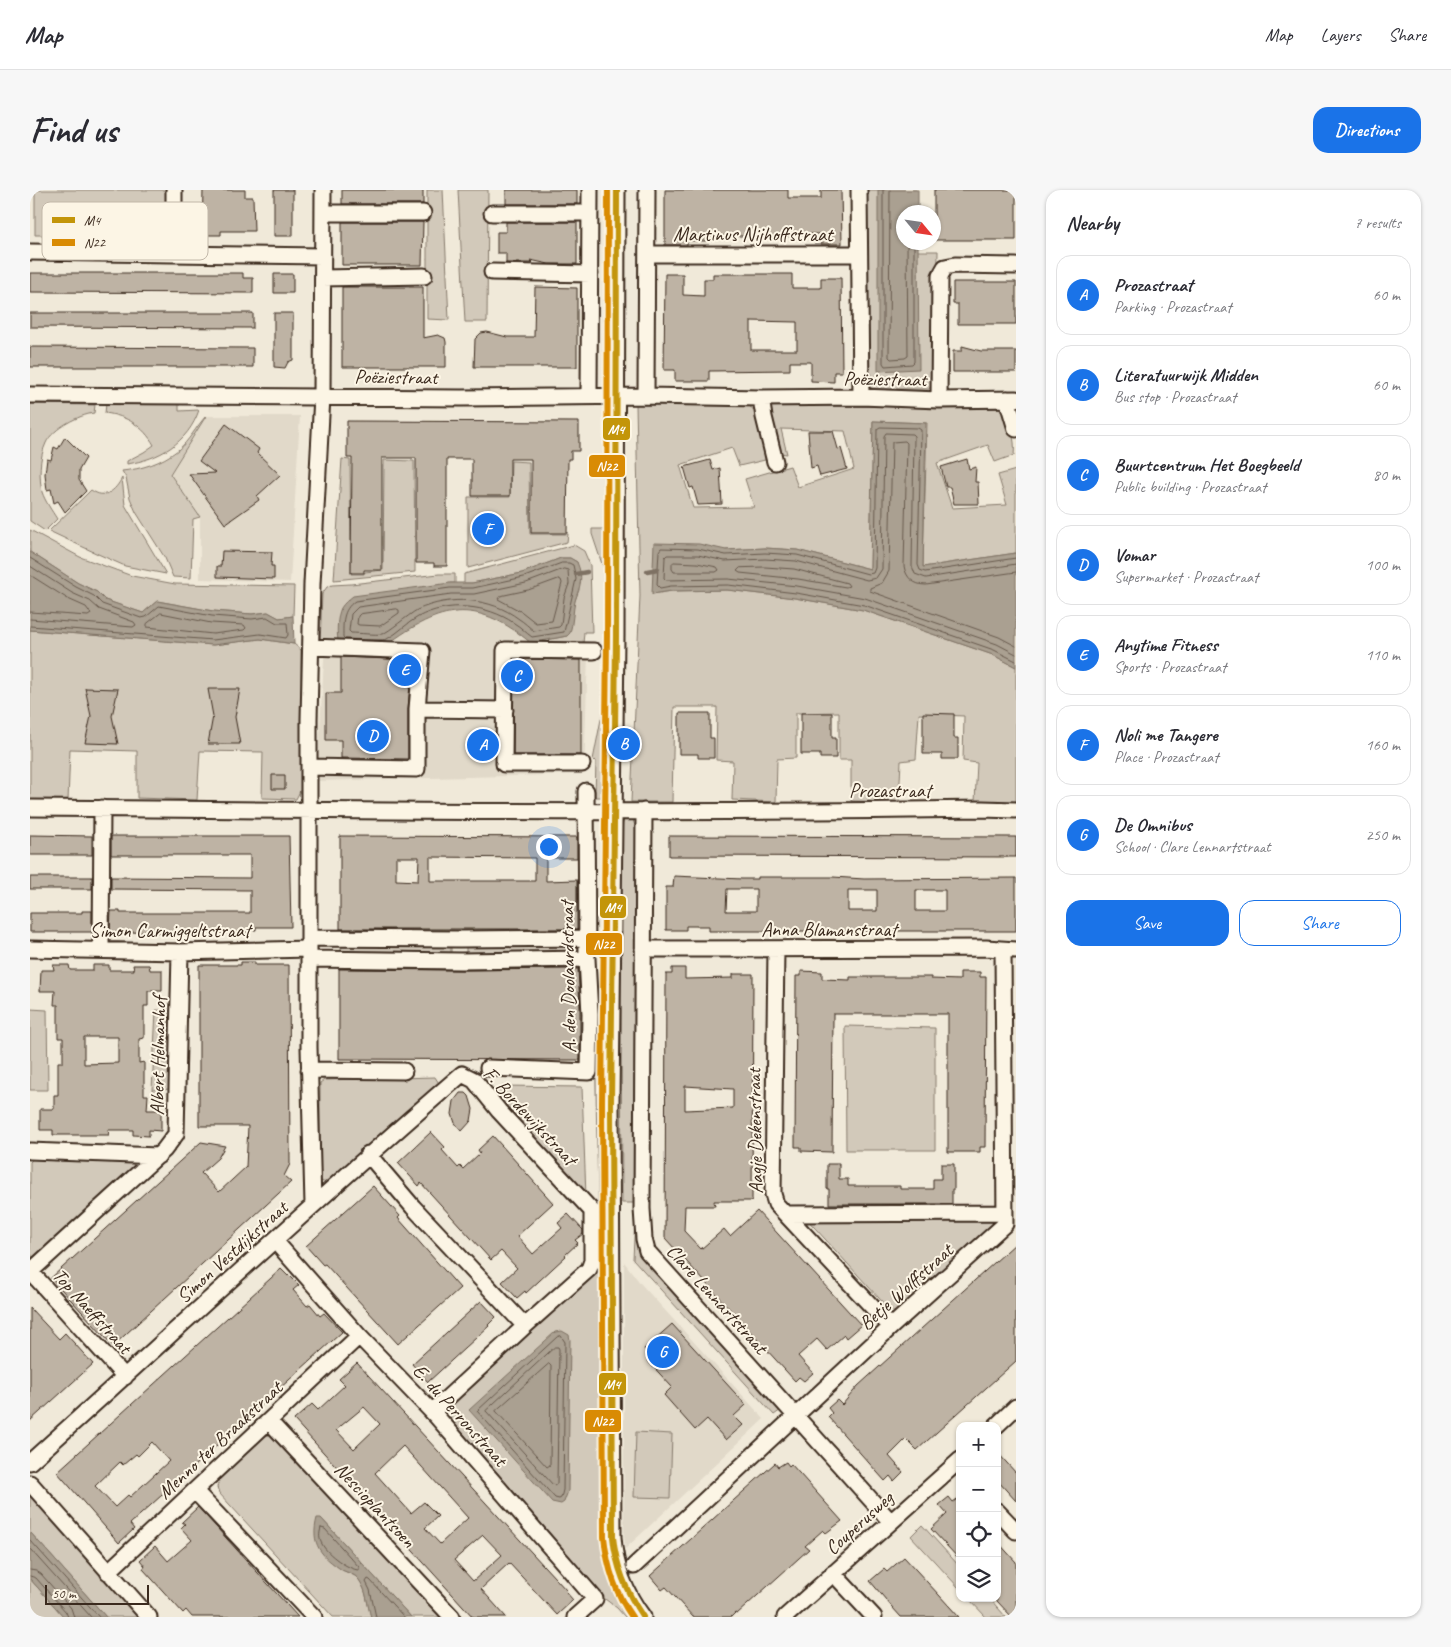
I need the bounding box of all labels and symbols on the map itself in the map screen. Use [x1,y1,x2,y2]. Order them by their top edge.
legend [42,202,208,260]
north arrow [896,205,941,250]
text: M4 [84,212,102,229]
street label: Martinus Nijhoffstraat [673,222,835,247]
text: N22 [84,234,107,251]
street label: Poëziestraat [354,364,440,390]
street label: Poëziestraat [843,366,929,392]
line badge: M4 [602,417,631,441]
text: M4 [608,421,626,438]
line badge: N22 [588,454,626,478]
text: N22 [596,458,619,475]
pin: F [472,510,504,548]
pin: E [389,651,421,689]
pin: C [501,657,533,695]
pin: D [357,717,389,755]
pin: B [608,725,640,763]
pin: A [467,726,499,764]
street label: Prozastraat [849,778,934,803]
your location [536,834,562,860]
line badge: M4 [599,895,627,919]
street label: A. den Doolaardstraat [554,897,582,1053]
text: M4 [605,899,623,916]
street label: Anna Blamanstraat [761,917,900,942]
street label: Simon Carmiggeltstraat [90,918,254,943]
line badge: N22 [585,932,623,956]
text: N22 [593,936,616,953]
street label: Albert Helmanhof [144,991,172,1116]
street label: F. Bordewijkstraat [478,1061,585,1173]
street label: Aagje Dekenstraat [741,1066,769,1194]
street label: Simon Vestdijkstraat [171,1194,295,1309]
street label: Betje Wolffstraat [854,1237,960,1336]
street label: Clare Lennartstraat [661,1239,774,1361]
street label: Top Naeffstraat [47,1263,139,1361]
pin: G [647,1333,679,1371]
street label: E. du Perronstraat [407,1359,514,1473]
line badge: M4 [598,1372,627,1396]
street label: Menno ter Braakstraat [152,1374,289,1504]
text: M4 [604,1376,622,1393]
line badge: N22 [584,1409,622,1433]
text: N22 [592,1413,615,1430]
street label: Nescioplantsoen [329,1457,422,1554]
street label: Couperusweg [820,1485,900,1560]
scale bar [45,1582,149,1605]

